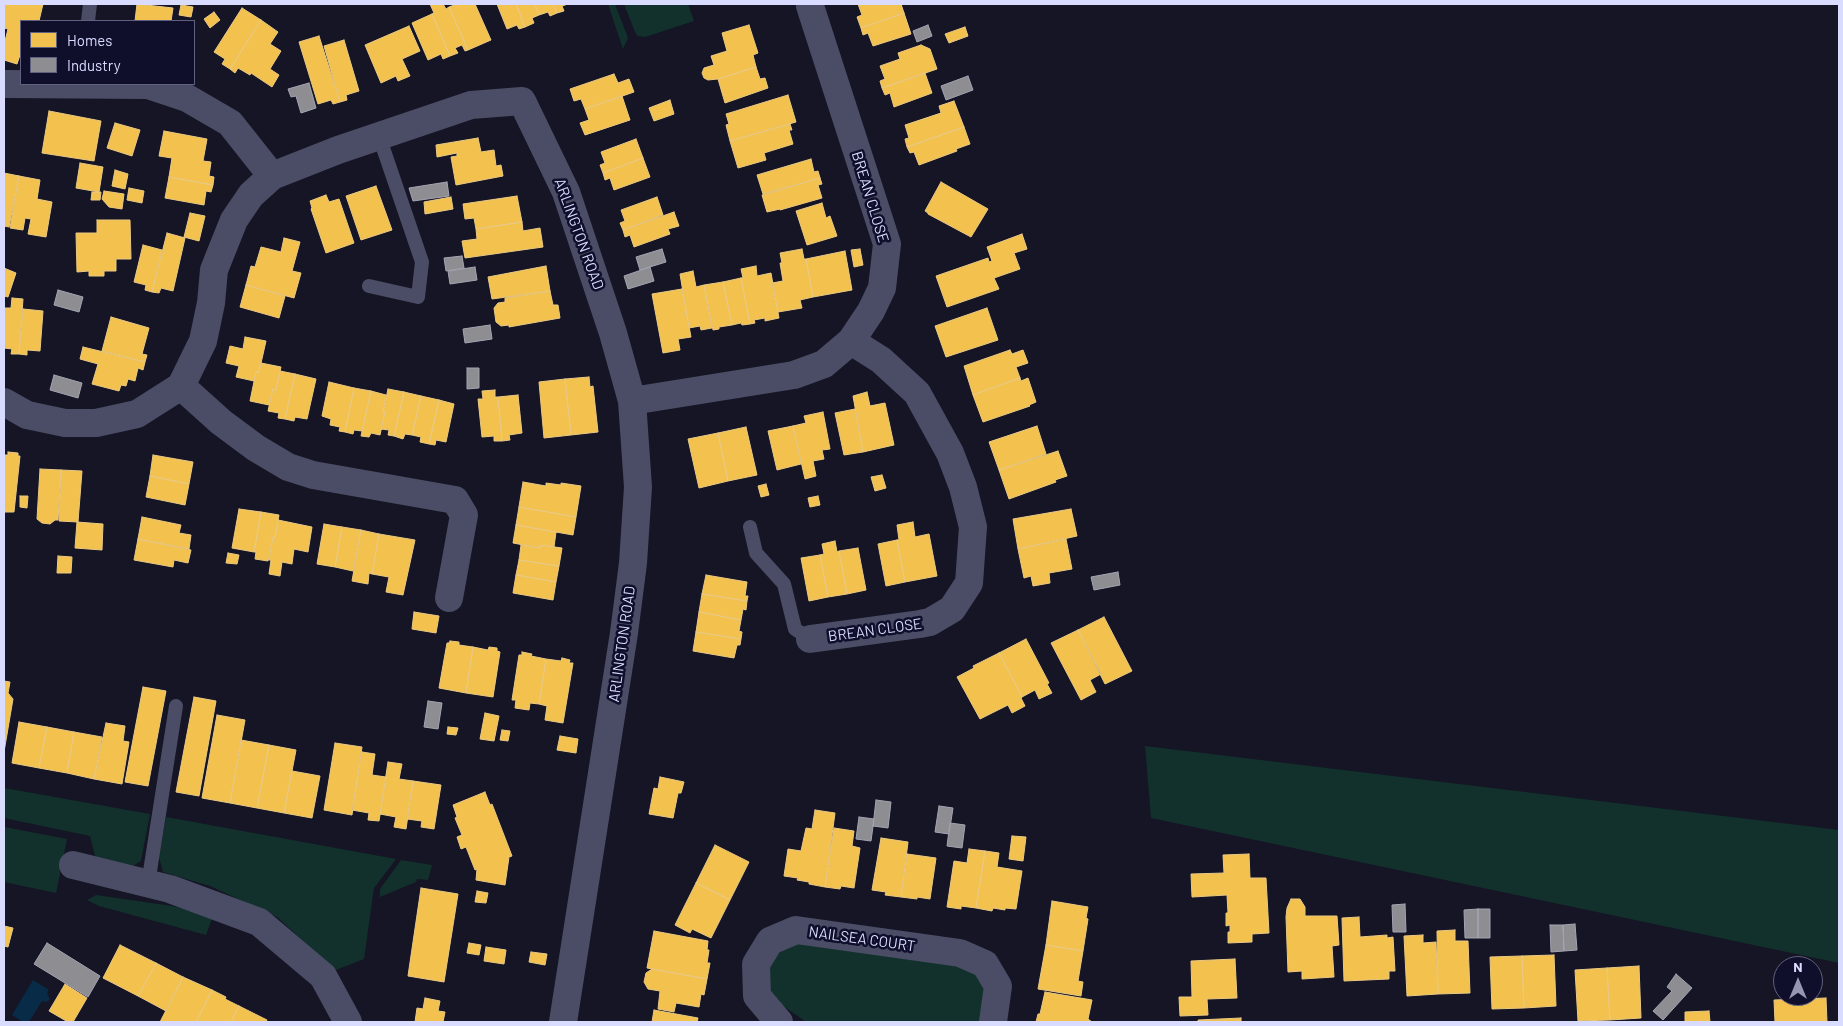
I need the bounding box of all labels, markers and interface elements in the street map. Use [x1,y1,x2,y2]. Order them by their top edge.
legend [20,20,195,85]
text: Homes [67,31,112,49]
text: Industry [67,56,121,74]
street label: BREAN CLOSE [848,149,892,245]
street label: ARLINGTON ROAD [551,176,607,292]
street label: ARLINGTON ROAD [605,585,639,703]
street label: BREAN CLOSE [827,615,923,645]
street label: NAILSEA COURT [808,923,916,955]
north arrow [1773,956,1823,1006]
text: N [1793,958,1803,975]

